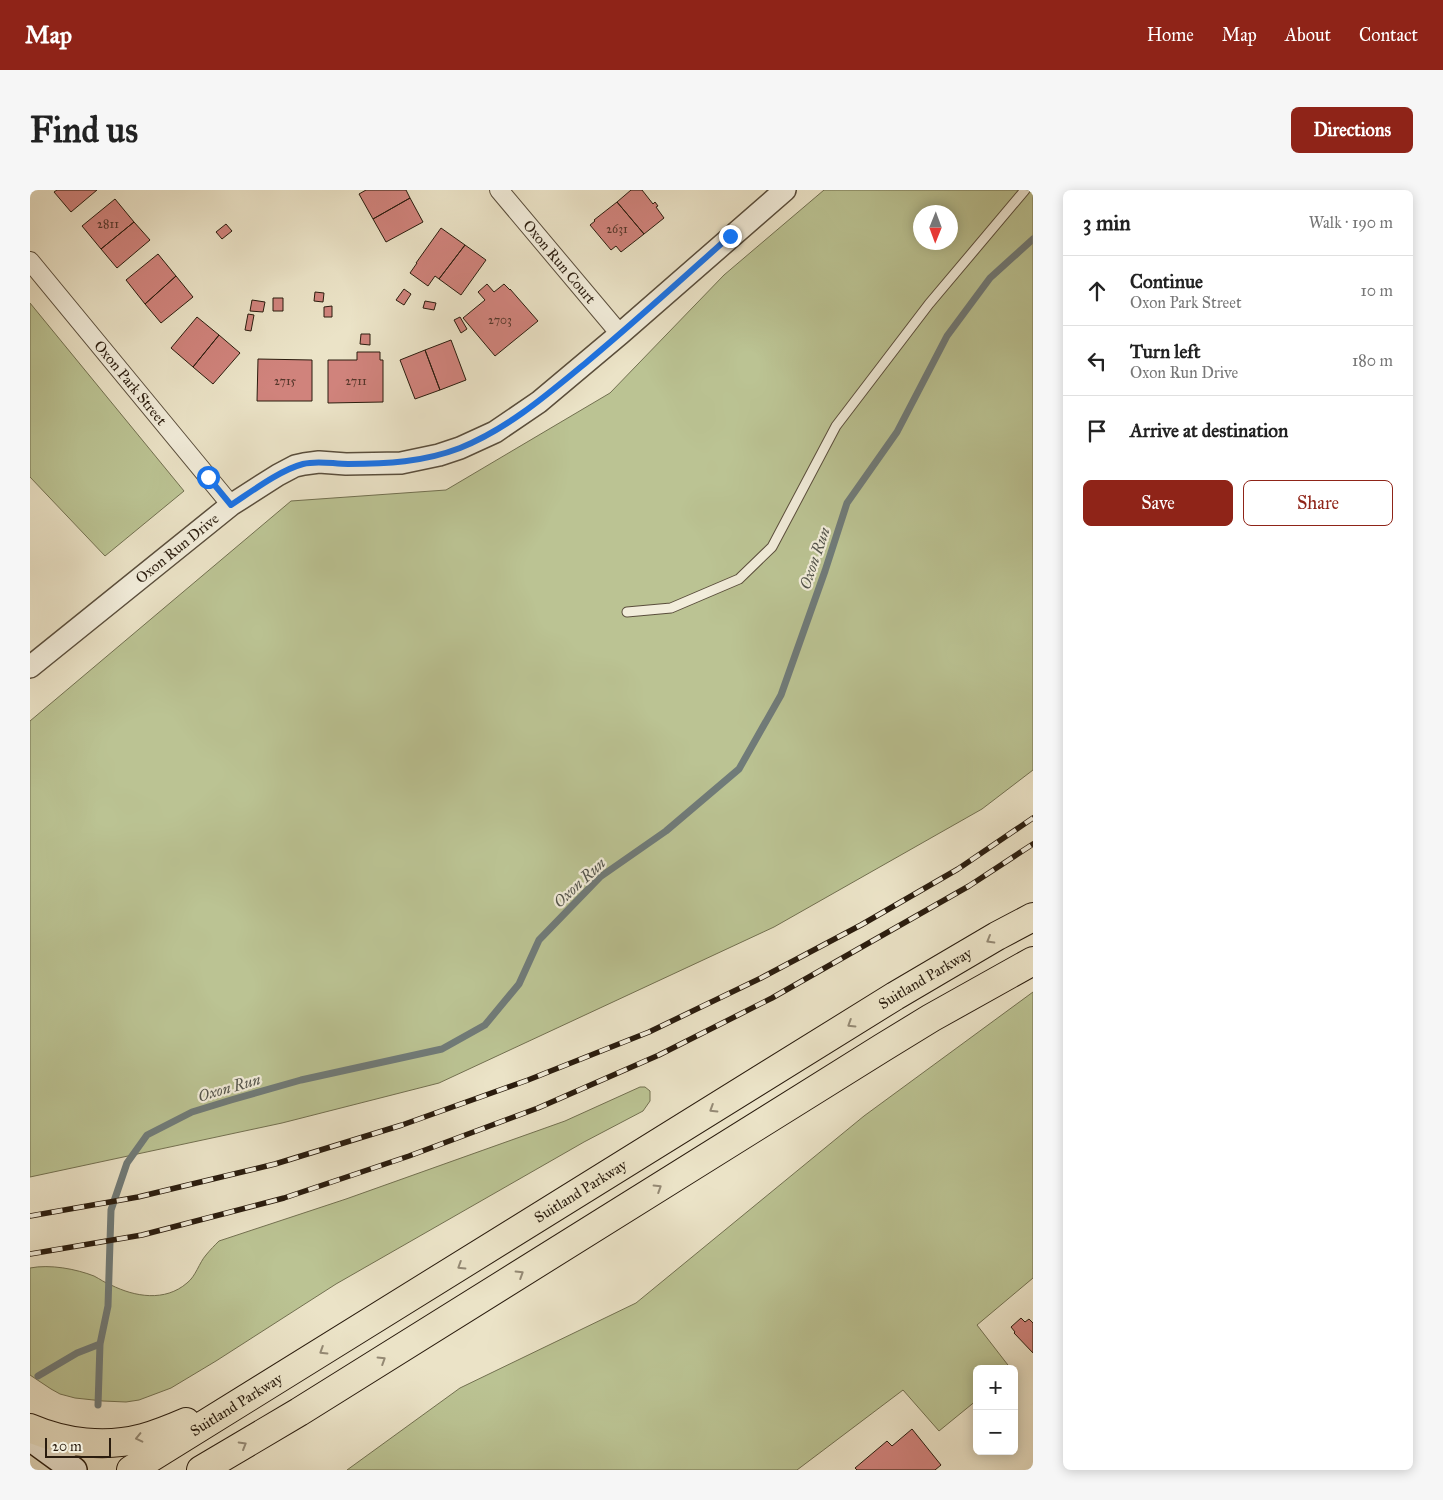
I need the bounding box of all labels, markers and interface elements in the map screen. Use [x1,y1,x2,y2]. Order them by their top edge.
text: Map [25,20,72,50]
text: Home [1147,24,1194,46]
text: Map [1222,24,1257,46]
text: About [1285,24,1331,46]
text: Contact [1359,24,1418,46]
button: Directions [1291,107,1413,153]
text: Find us [30,109,138,152]
north arrow [913,205,958,250]
text: 3 min [1083,210,1131,236]
text: Walk · 190 m [1309,213,1393,232]
street label: Oxon Run Court [519,216,600,308]
house number: 2811 [97,217,119,231]
house number: 2631 [606,222,628,236]
route end [719,225,742,248]
text: Continue [1130,270,1203,293]
icon: ahead [1083,277,1111,305]
text: 10 m [1361,281,1393,300]
text: Oxon Park Street [1130,293,1242,312]
house number: 2703 [488,313,512,327]
street label: Oxon Park Street [90,337,171,430]
text: Turn left [1130,340,1200,363]
icon: left [1083,347,1111,375]
text: 180 m [1352,351,1393,370]
text: Oxon Run Drive [1130,363,1238,382]
house number: 2715 [274,374,297,388]
house number: 2711 [345,374,367,388]
icon: arrive [1083,417,1111,445]
text: Arrive at destination [1130,419,1288,442]
route start [197,466,220,489]
button: Save [1083,480,1233,526]
button: Share [1243,480,1393,526]
street label: Oxon Run Drive [132,510,222,587]
water label: Oxon Run [795,524,834,592]
water label: Oxon Run [549,853,610,911]
one-way arrow [987,934,996,944]
street label: Suitland Parkway [875,943,976,1013]
one-way arrow [847,1017,856,1027]
water label: Oxon Run [196,1069,263,1105]
one-way arrow [709,1103,718,1113]
street label: Suitland Parkway [531,1155,631,1227]
one-way arrow [652,1185,661,1195]
one-way arrow [458,1259,467,1269]
one-way arrow [514,1271,523,1281]
one-way arrow [320,1345,329,1355]
one-way arrow [376,1357,385,1367]
map controls [973,1365,1018,1455]
button: + [973,1365,1018,1410]
street label: Suitland Parkway [187,1369,287,1440]
button: − [973,1410,1018,1455]
one-way arrow [135,1432,144,1443]
scale bar [45,1435,111,1458]
text: 20 m [52,1438,82,1455]
one-way arrow [238,1442,247,1452]

